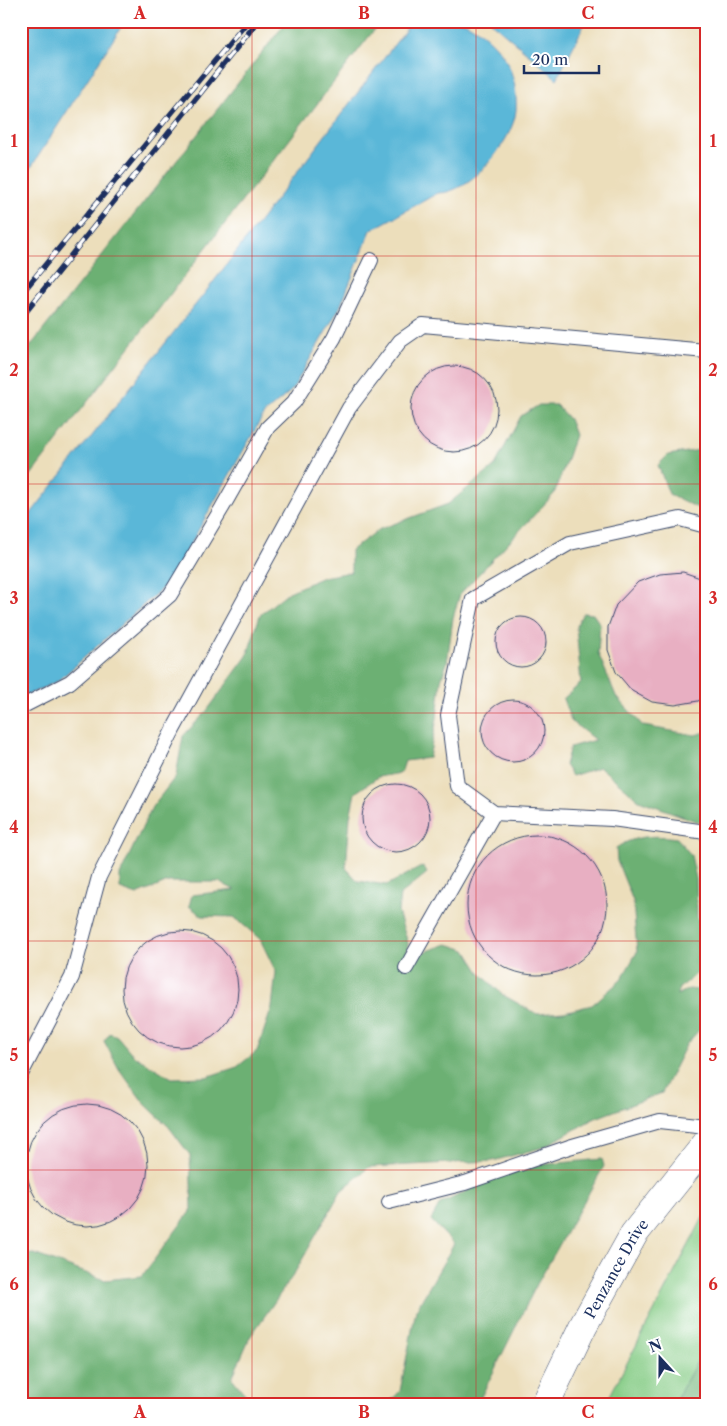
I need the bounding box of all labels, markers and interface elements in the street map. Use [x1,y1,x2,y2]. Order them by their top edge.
text: A [133,3,147,23]
text: B [358,3,370,23]
text: C [582,3,594,23]
scale bar [524,42,600,74]
text: 20 m [532,50,568,69]
text: 1 [10,131,18,151]
text: 1 [709,131,717,151]
text: 2 [9,360,19,380]
text: 2 [708,360,718,380]
text: 3 [9,588,19,608]
text: 3 [708,588,718,608]
text: 4 [9,817,19,837]
text: 4 [708,817,718,837]
text: 5 [10,1045,19,1065]
text: 5 [709,1045,718,1065]
street label: Penzance Drive [580,1215,652,1321]
text: 6 [9,1274,19,1294]
text: 6 [708,1274,718,1294]
north arrow [634,1334,684,1384]
text: N [646,1335,664,1356]
text: A [133,1402,147,1422]
text: B [358,1402,370,1422]
text: C [582,1402,594,1422]

